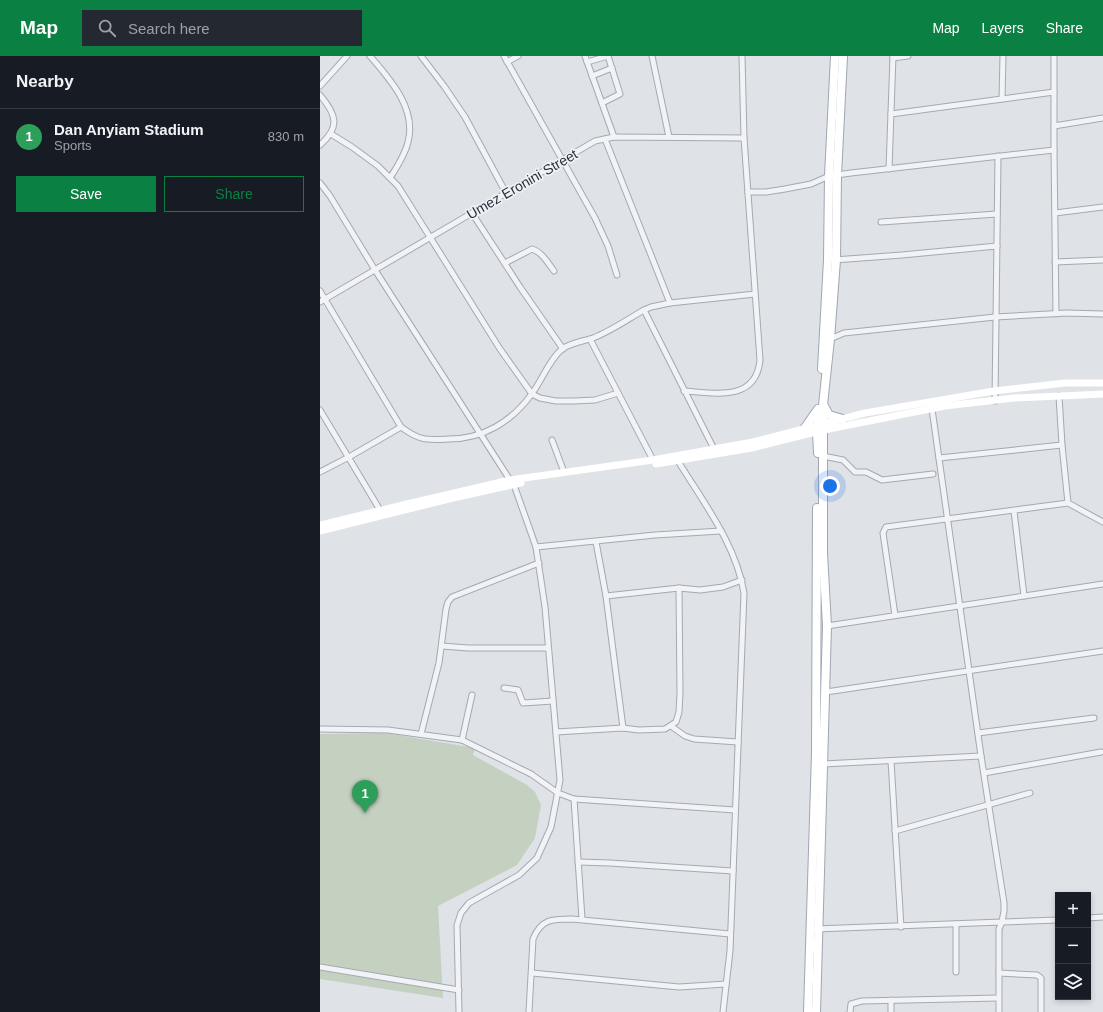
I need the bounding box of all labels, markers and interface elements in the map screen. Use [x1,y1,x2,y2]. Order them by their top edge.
search box [82,10,362,46]
text: Map [20,17,58,38]
icon: search [96,17,118,39]
text: Search here [128,20,210,37]
text: Map [932,20,960,36]
text: Layers [982,20,1024,36]
text: Share [1046,20,1083,36]
text: Nearby [16,72,74,91]
text: Dan Anyiam Stadium [54,121,203,138]
text: 1 [25,129,33,144]
text: 830 m [268,129,304,144]
text: Sports [54,138,92,153]
street label: Umez Eronini Street [464,146,580,222]
button: Save [16,176,156,212]
button: Share [164,176,304,212]
your location [820,476,840,496]
pin: 1 [352,780,378,813]
map controls [1055,892,1091,1000]
button: + [1055,892,1091,928]
button: − [1055,928,1091,964]
button: layers [1055,964,1091,1000]

